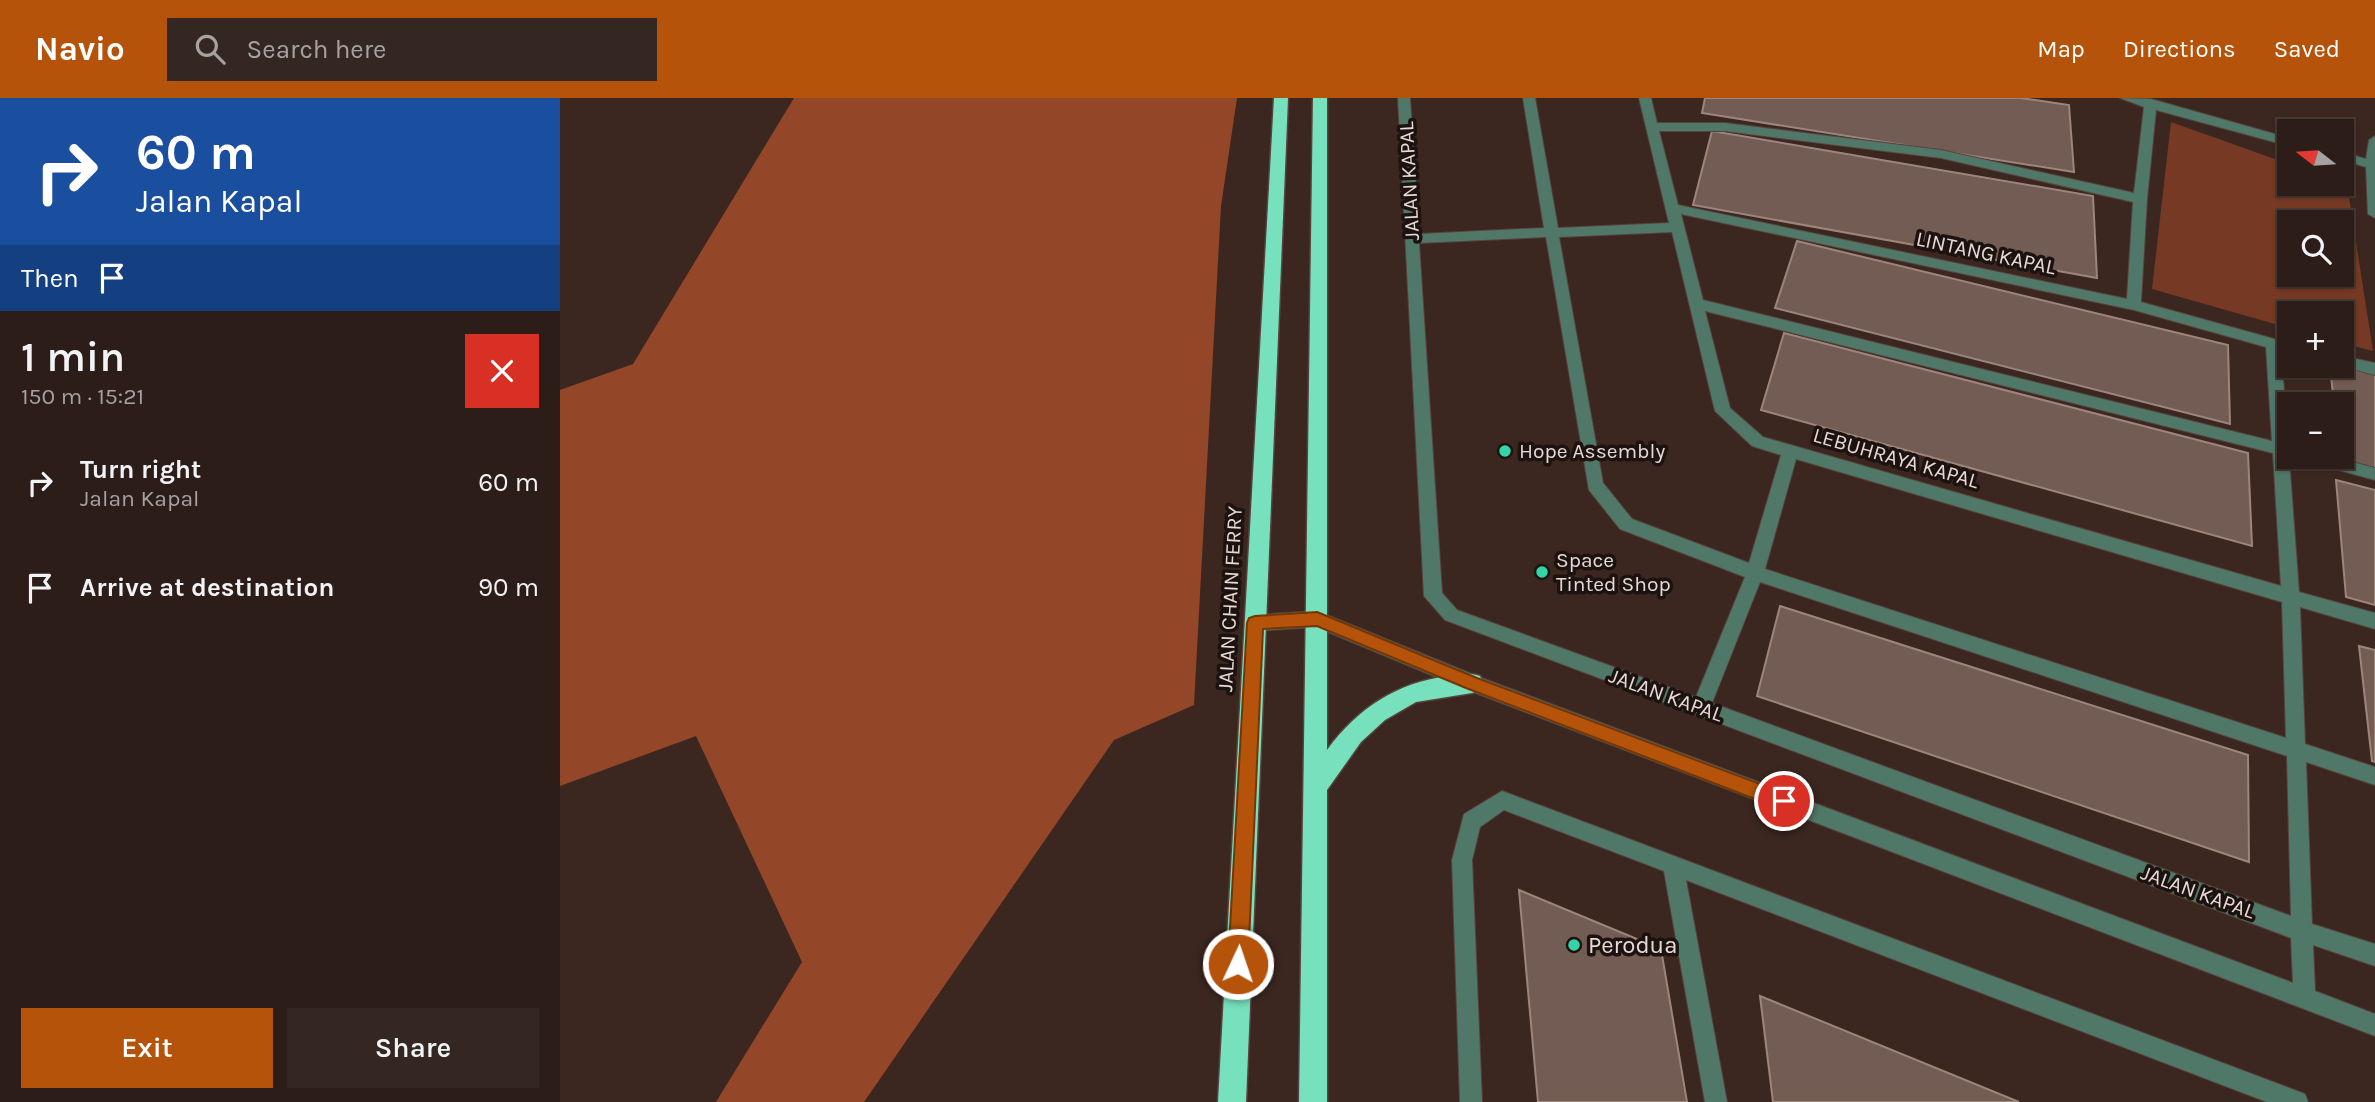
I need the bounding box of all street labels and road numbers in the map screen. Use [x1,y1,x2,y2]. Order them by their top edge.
street label: JALAN KAPAL [1394,121,1424,241]
street label: LINTANG KAPAL [1914,226,2058,280]
street label: LEBUHRAYA KAPAL [1810,423,1982,493]
street label: JALAN CHAIN FERRY [1213,505,1247,693]
street label: JALAN KAPAL [1606,663,1726,727]
street label: JALAN KAPAL [2138,860,2258,924]

